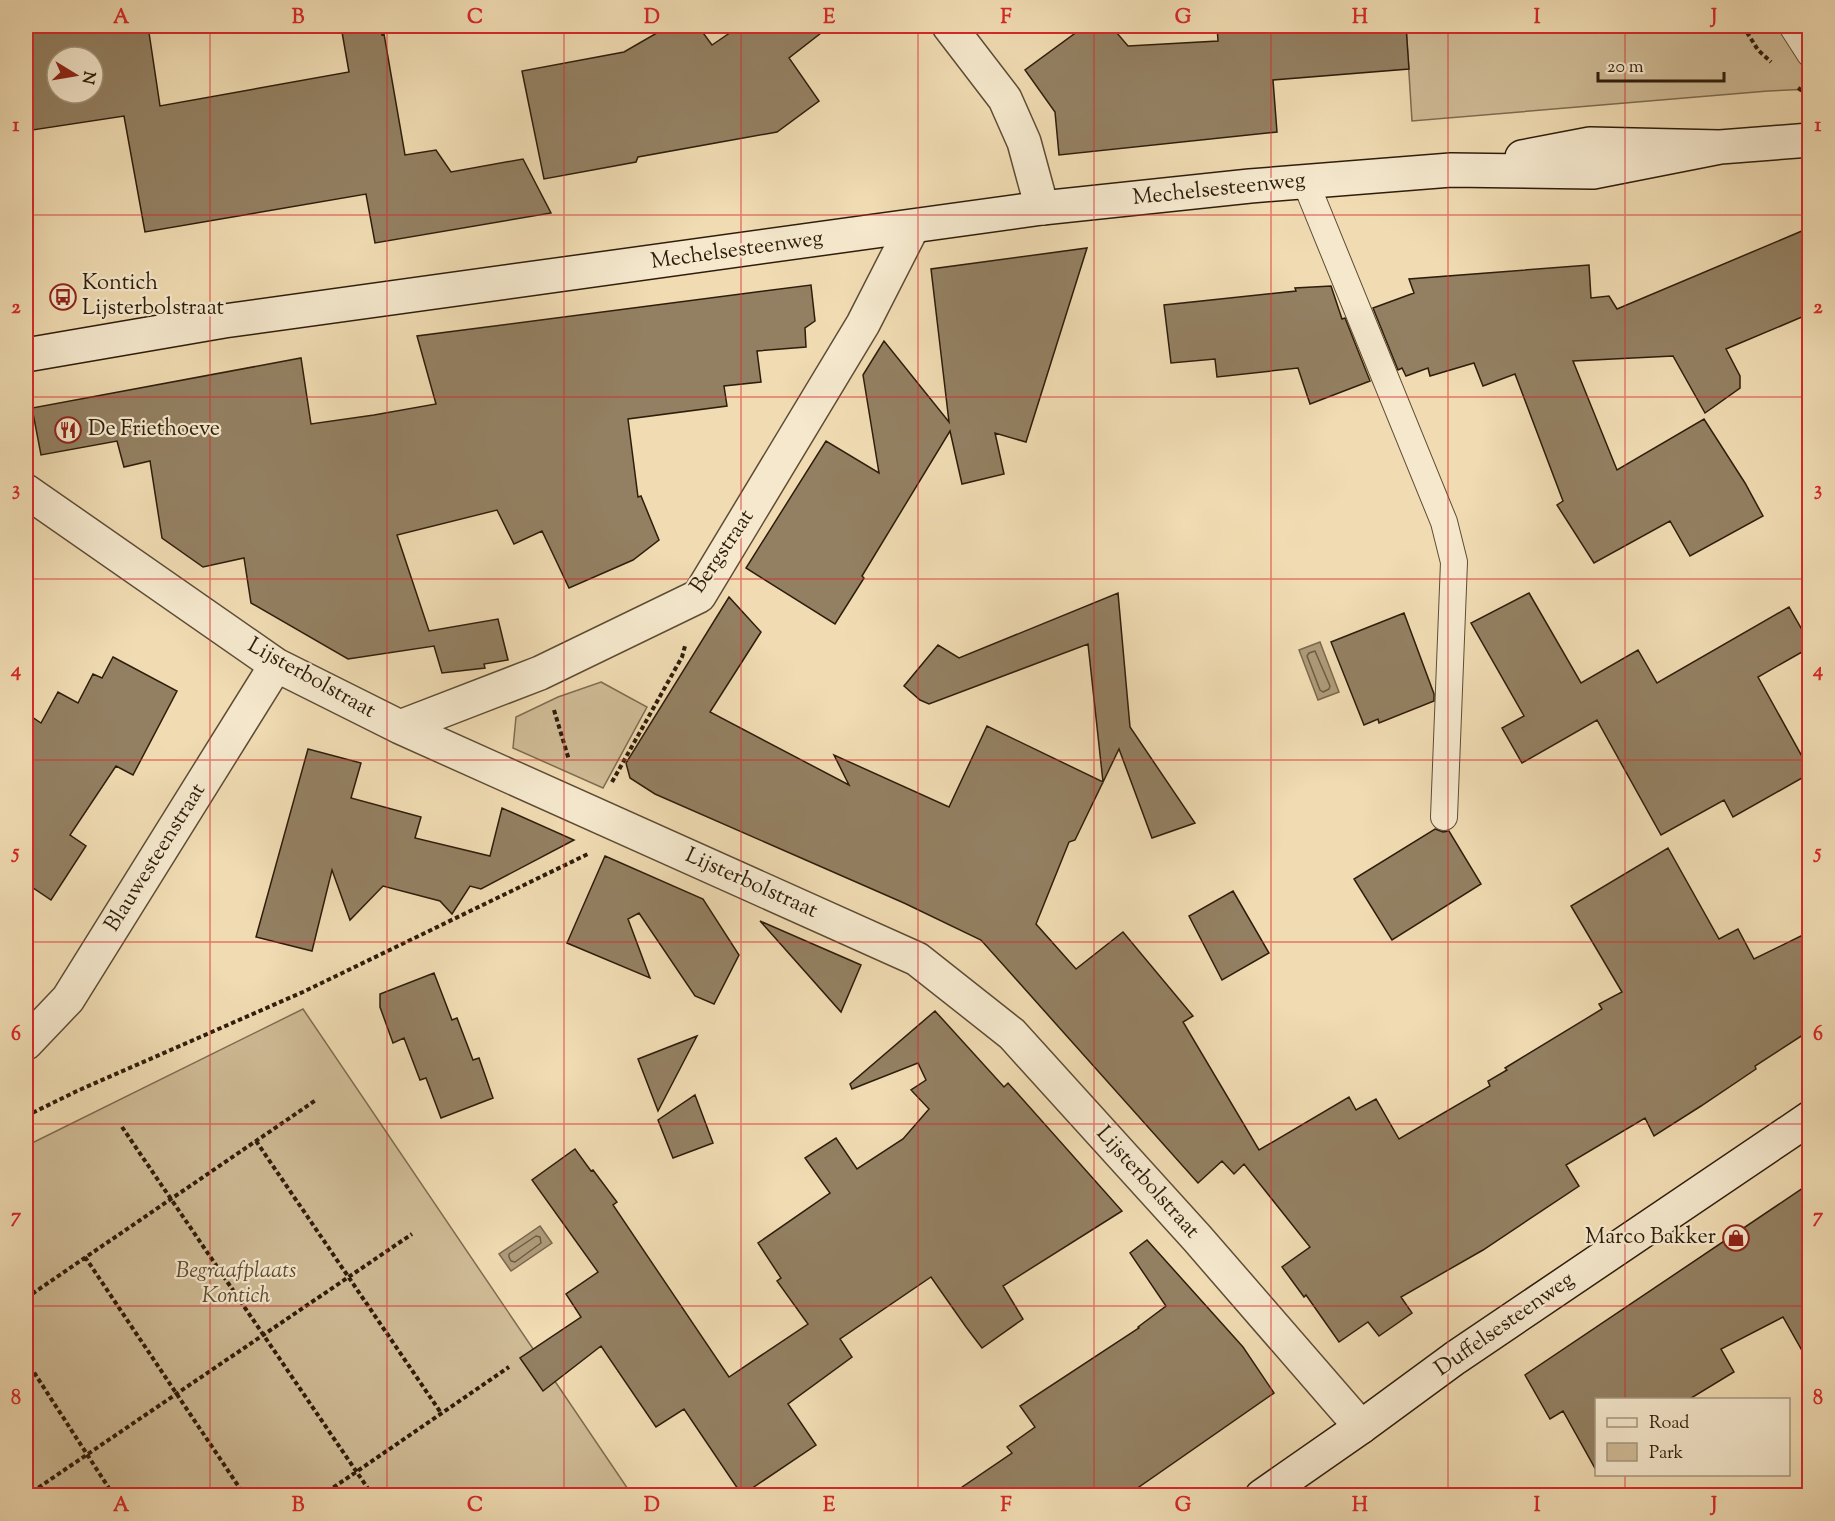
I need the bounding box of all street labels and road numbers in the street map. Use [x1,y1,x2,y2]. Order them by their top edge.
street label: Mechelsesteenweg [1131,165,1307,215]
street label: Mechelsesteenweg [649,223,825,279]
street label: Bergstraat [683,503,763,600]
street label: Lijsterbolstraat [241,631,381,728]
street label: Blauwesteenstraat [97,777,215,939]
street label: Lijsterbolstraat [680,840,823,928]
street label: Lijsterbolstraat [1088,1119,1207,1247]
street label: Duffelsesteenweg [1429,1265,1582,1385]

